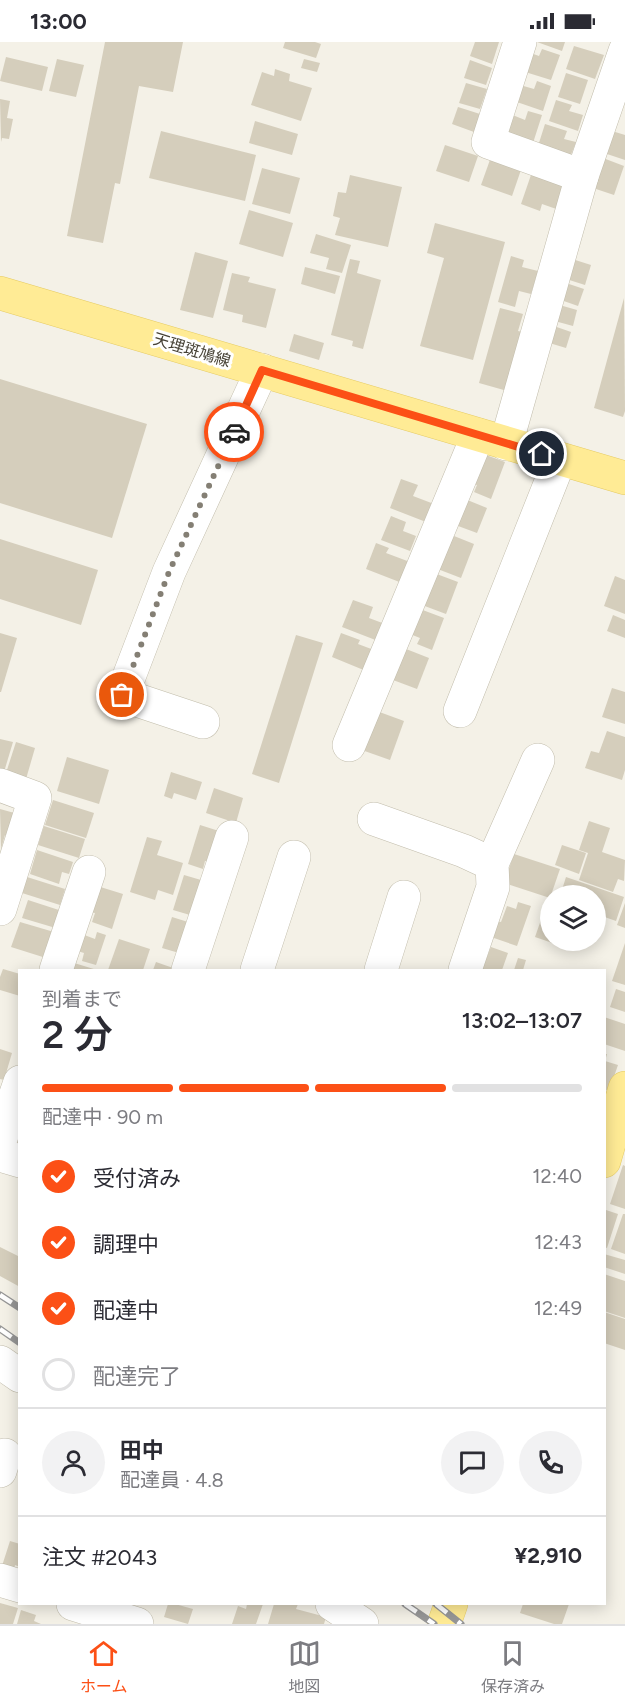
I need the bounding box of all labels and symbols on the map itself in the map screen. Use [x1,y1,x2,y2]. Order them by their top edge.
street label: 天理斑鳩線 [151,329,233,371]
courier [204,402,264,462]
pin [516,428,567,479]
pin [96,669,147,720]

